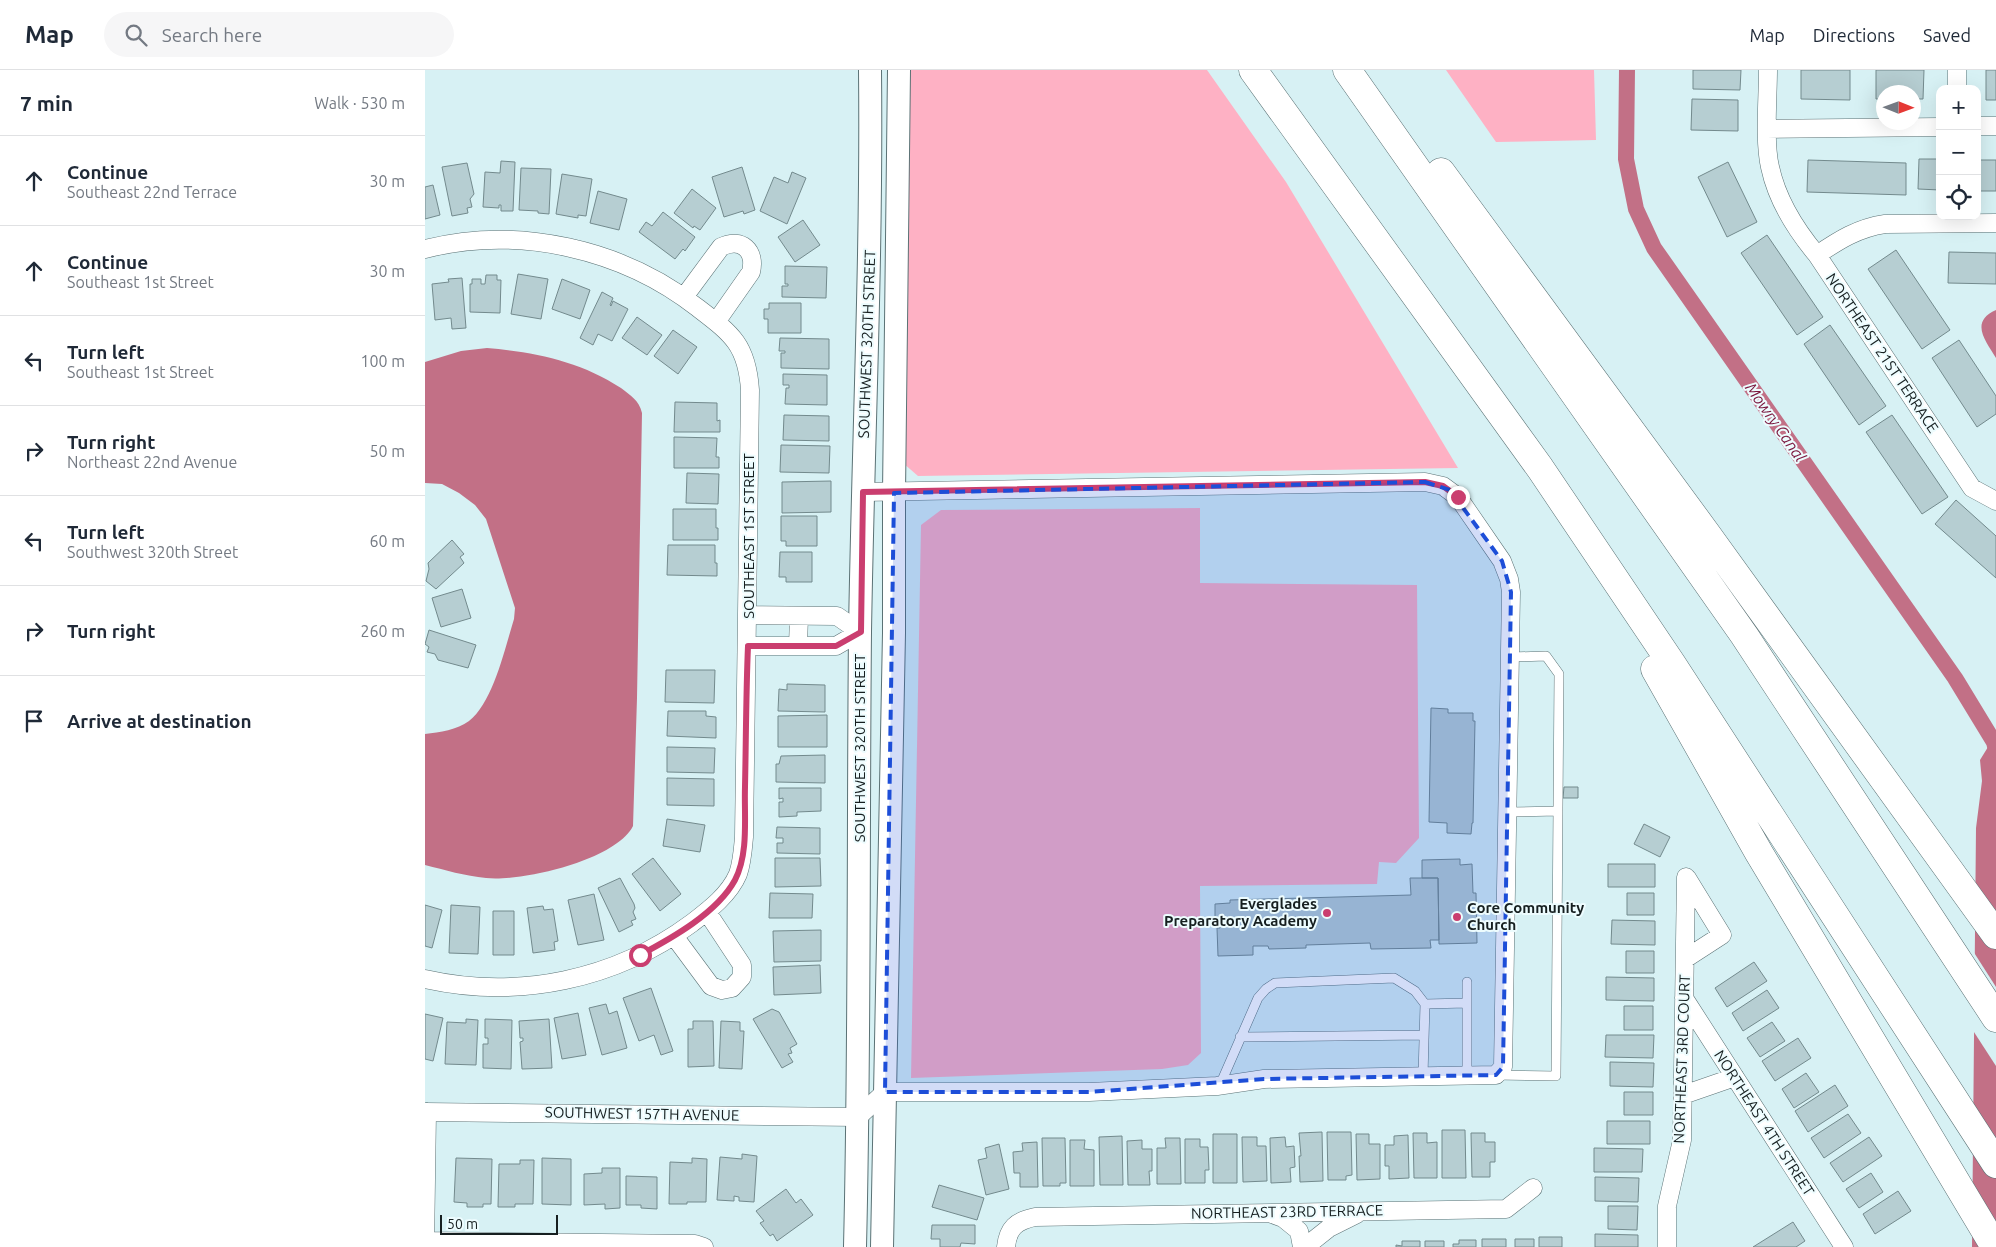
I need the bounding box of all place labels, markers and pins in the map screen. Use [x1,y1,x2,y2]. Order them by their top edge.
place label: Everglades Preparatory Academy [1164,895,1317,929]
place label: Core Community Church [1467,899,1584,933]
marker: Everglades Preparatory Academy [1321,907,1333,919]
marker: Core Community Church [1451,911,1463,923]

